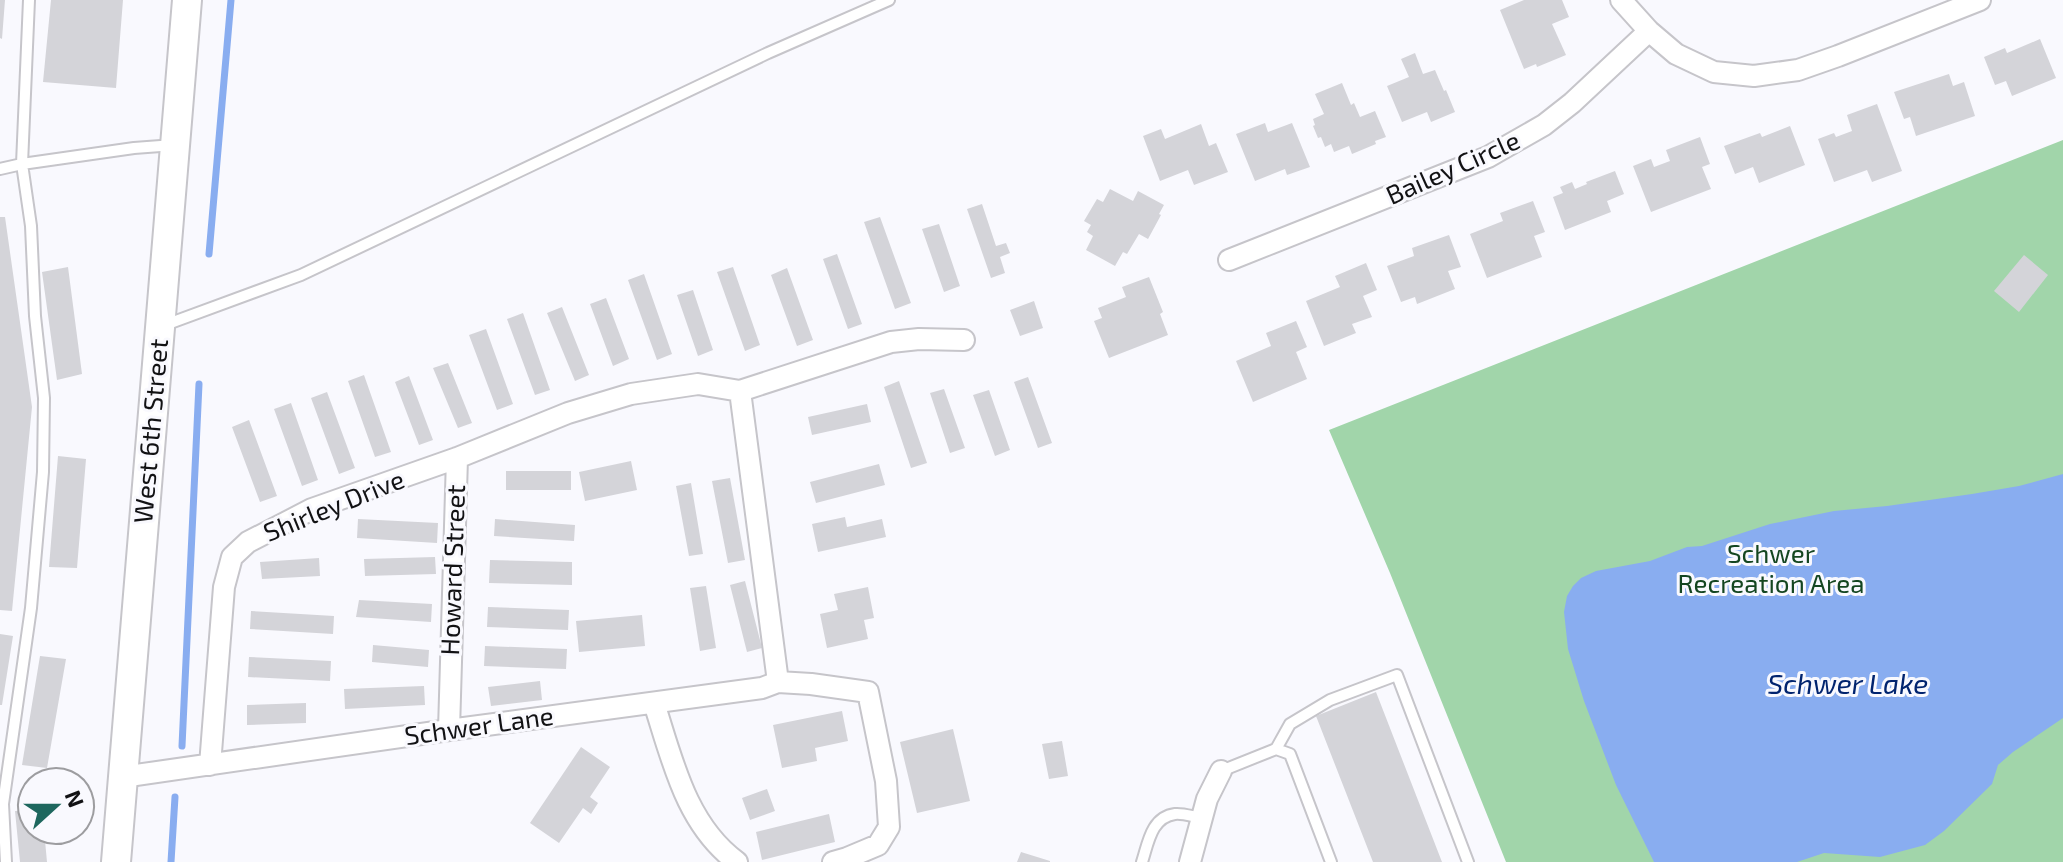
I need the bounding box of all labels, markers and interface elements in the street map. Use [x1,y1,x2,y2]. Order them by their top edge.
street label: Bailey Circle [1381,123,1524,210]
street label: West 6th Street [126,337,173,524]
street label: Shirley Drive [259,462,408,547]
street label: Howard Street [433,484,470,656]
park label: Schwer Recreation Area [1678,537,1864,598]
water label: Schwer Lake [1768,666,1928,700]
street label: Schwer Lane [402,699,555,750]
north arrow [16,766,96,846]
text: N [61,786,91,811]

